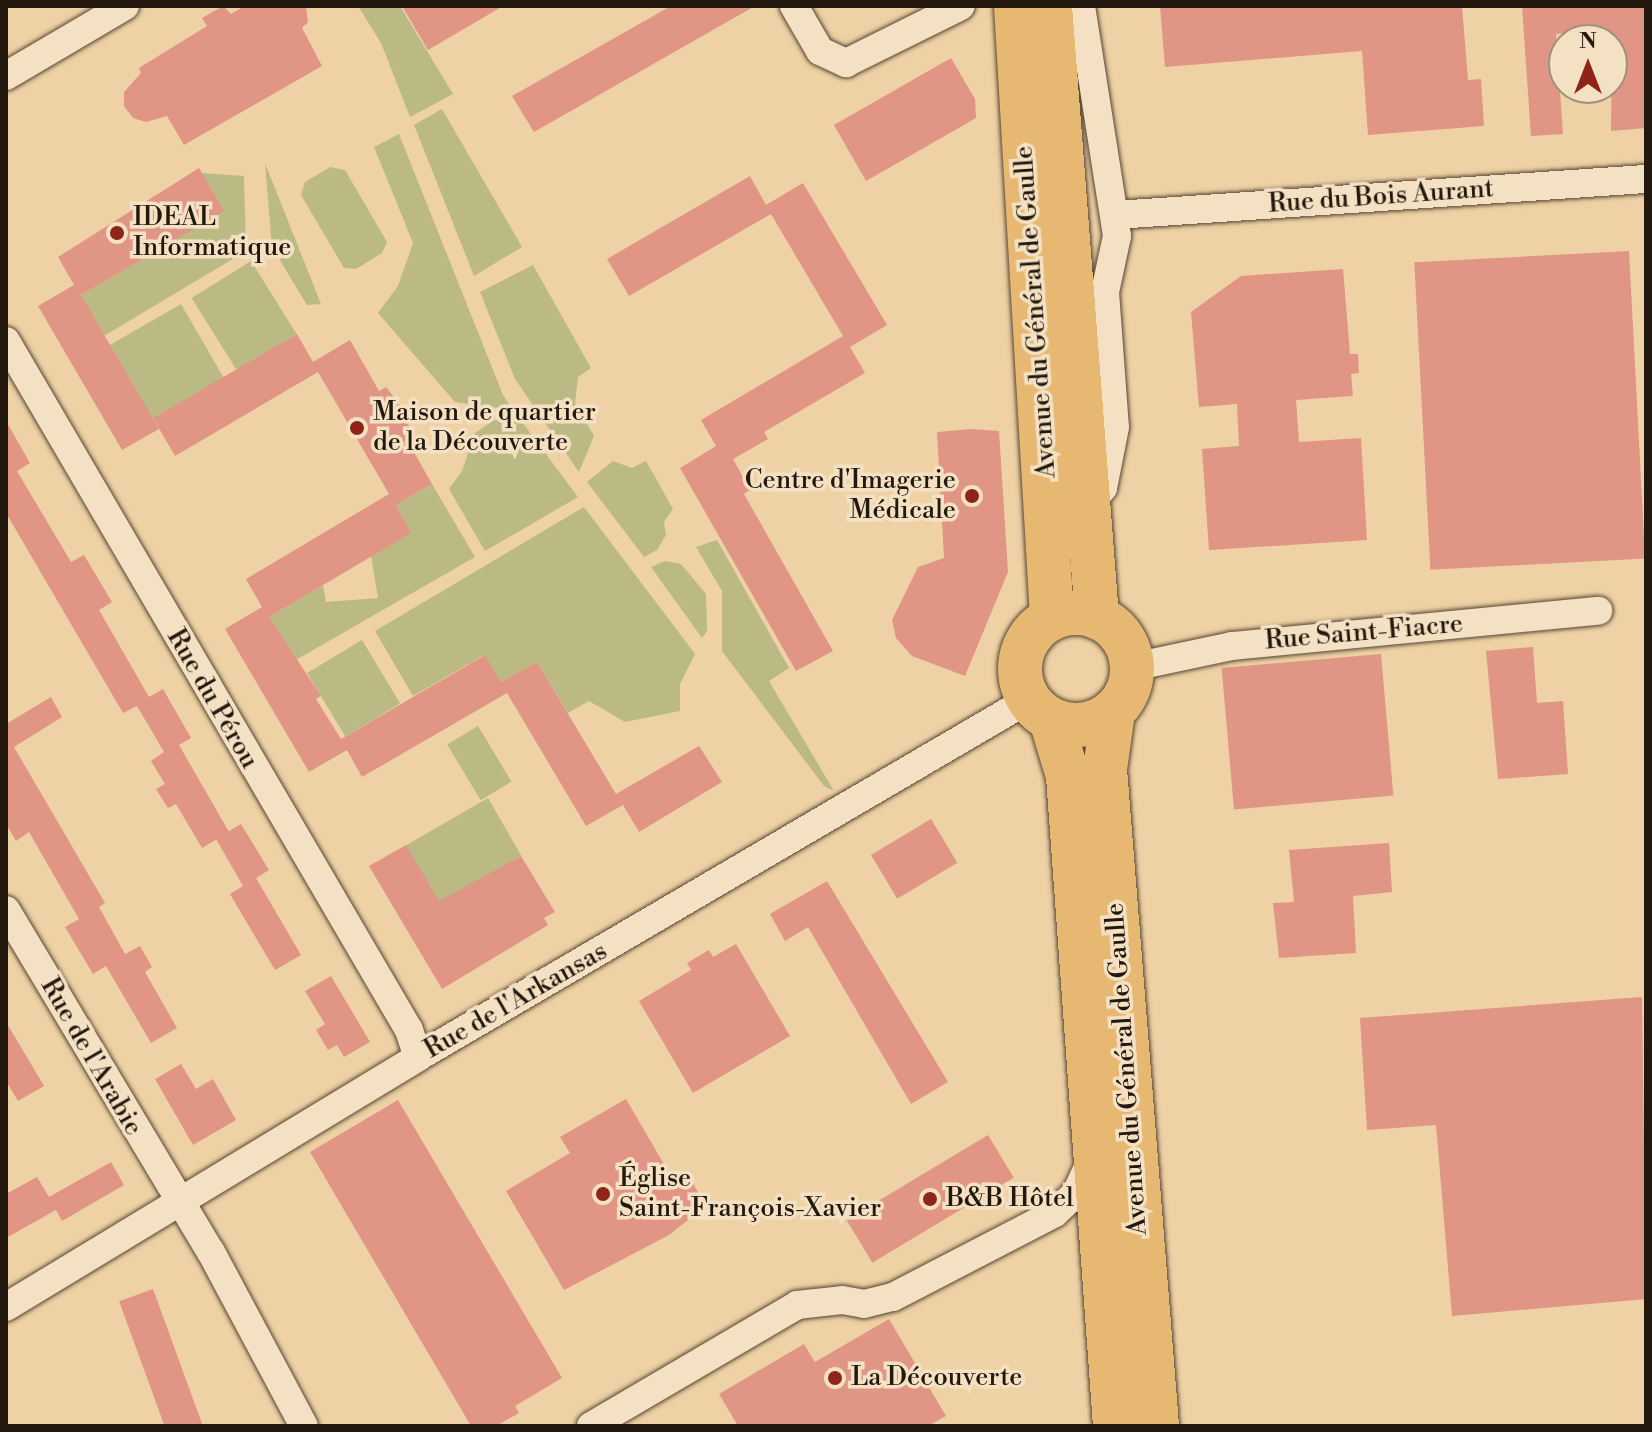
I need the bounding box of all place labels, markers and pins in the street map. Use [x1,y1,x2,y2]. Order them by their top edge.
place label: IDEAL Informatique [133,202,291,264]
marker: IDEAL Informatique [108,224,126,242]
place label: Maison de quartier de la Découverte [373,397,596,458]
marker: Maison de quartier de la Découverte [348,419,366,437]
place label: Centre d'Imagerie Médicale [745,465,956,526]
marker: Centre d'Imagerie Médicale [963,487,981,505]
place label: Église Saint-François-Xavier [619,1163,881,1224]
place label: B&B Hôtel [946,1183,1074,1215]
marker: Église Saint-François-Xavier [594,1185,612,1203]
marker: B&B Hôtel [921,1190,939,1208]
place label: La Découverte [851,1362,1022,1394]
marker: La Découverte [826,1369,844,1387]

